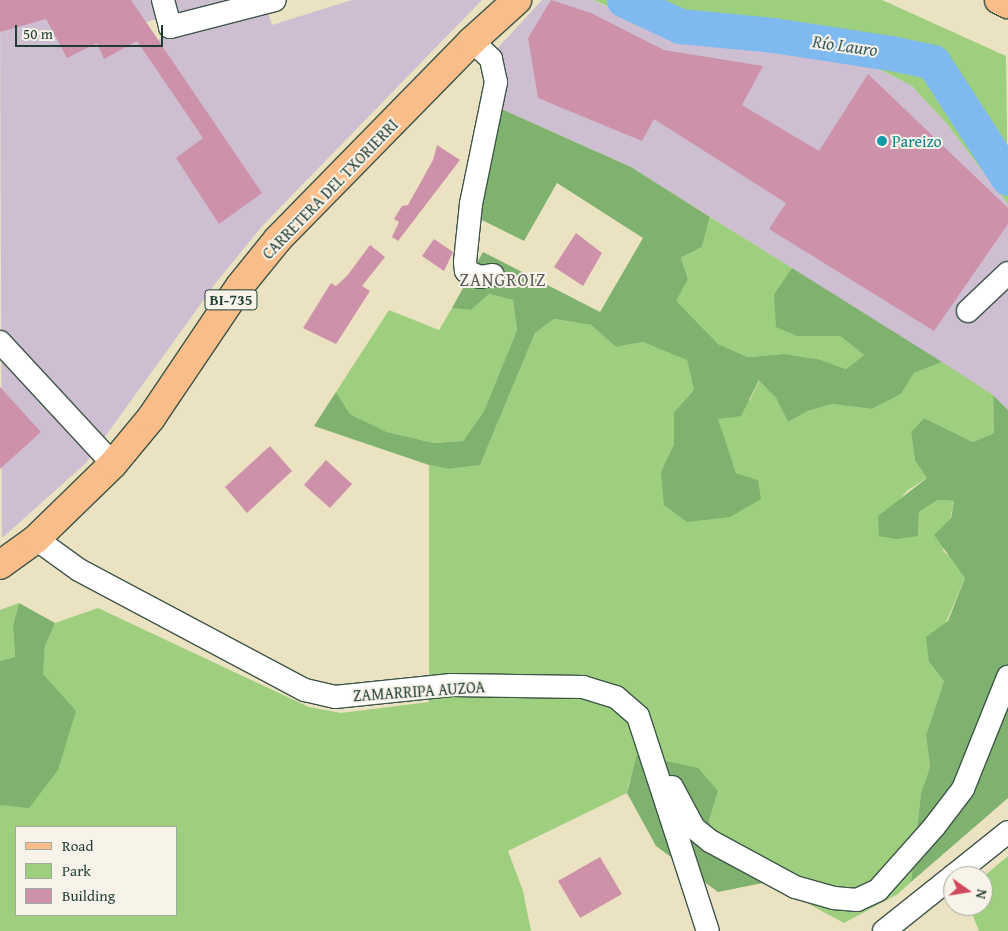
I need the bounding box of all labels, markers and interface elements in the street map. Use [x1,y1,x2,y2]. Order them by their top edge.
scale bar [18,15,165,47]
text: 50 m [23,23,53,44]
water label: Río Lauro [811,31,879,61]
street label: CARRETERA DEL TXORIERRI [258,115,402,263]
place label: Pareizo [892,131,942,151]
marker: Pareizo [876,135,888,147]
district label: ZANGROIZ [458,269,548,291]
road number: BI-735 [204,288,258,312]
street label: ZAMARRIPA AUZOA [352,677,486,705]
legend [15,826,178,916]
text: Road [62,835,93,856]
text: Park [62,860,91,881]
north arrow [943,866,993,916]
text: Building [62,885,115,906]
text: N [971,887,992,901]

